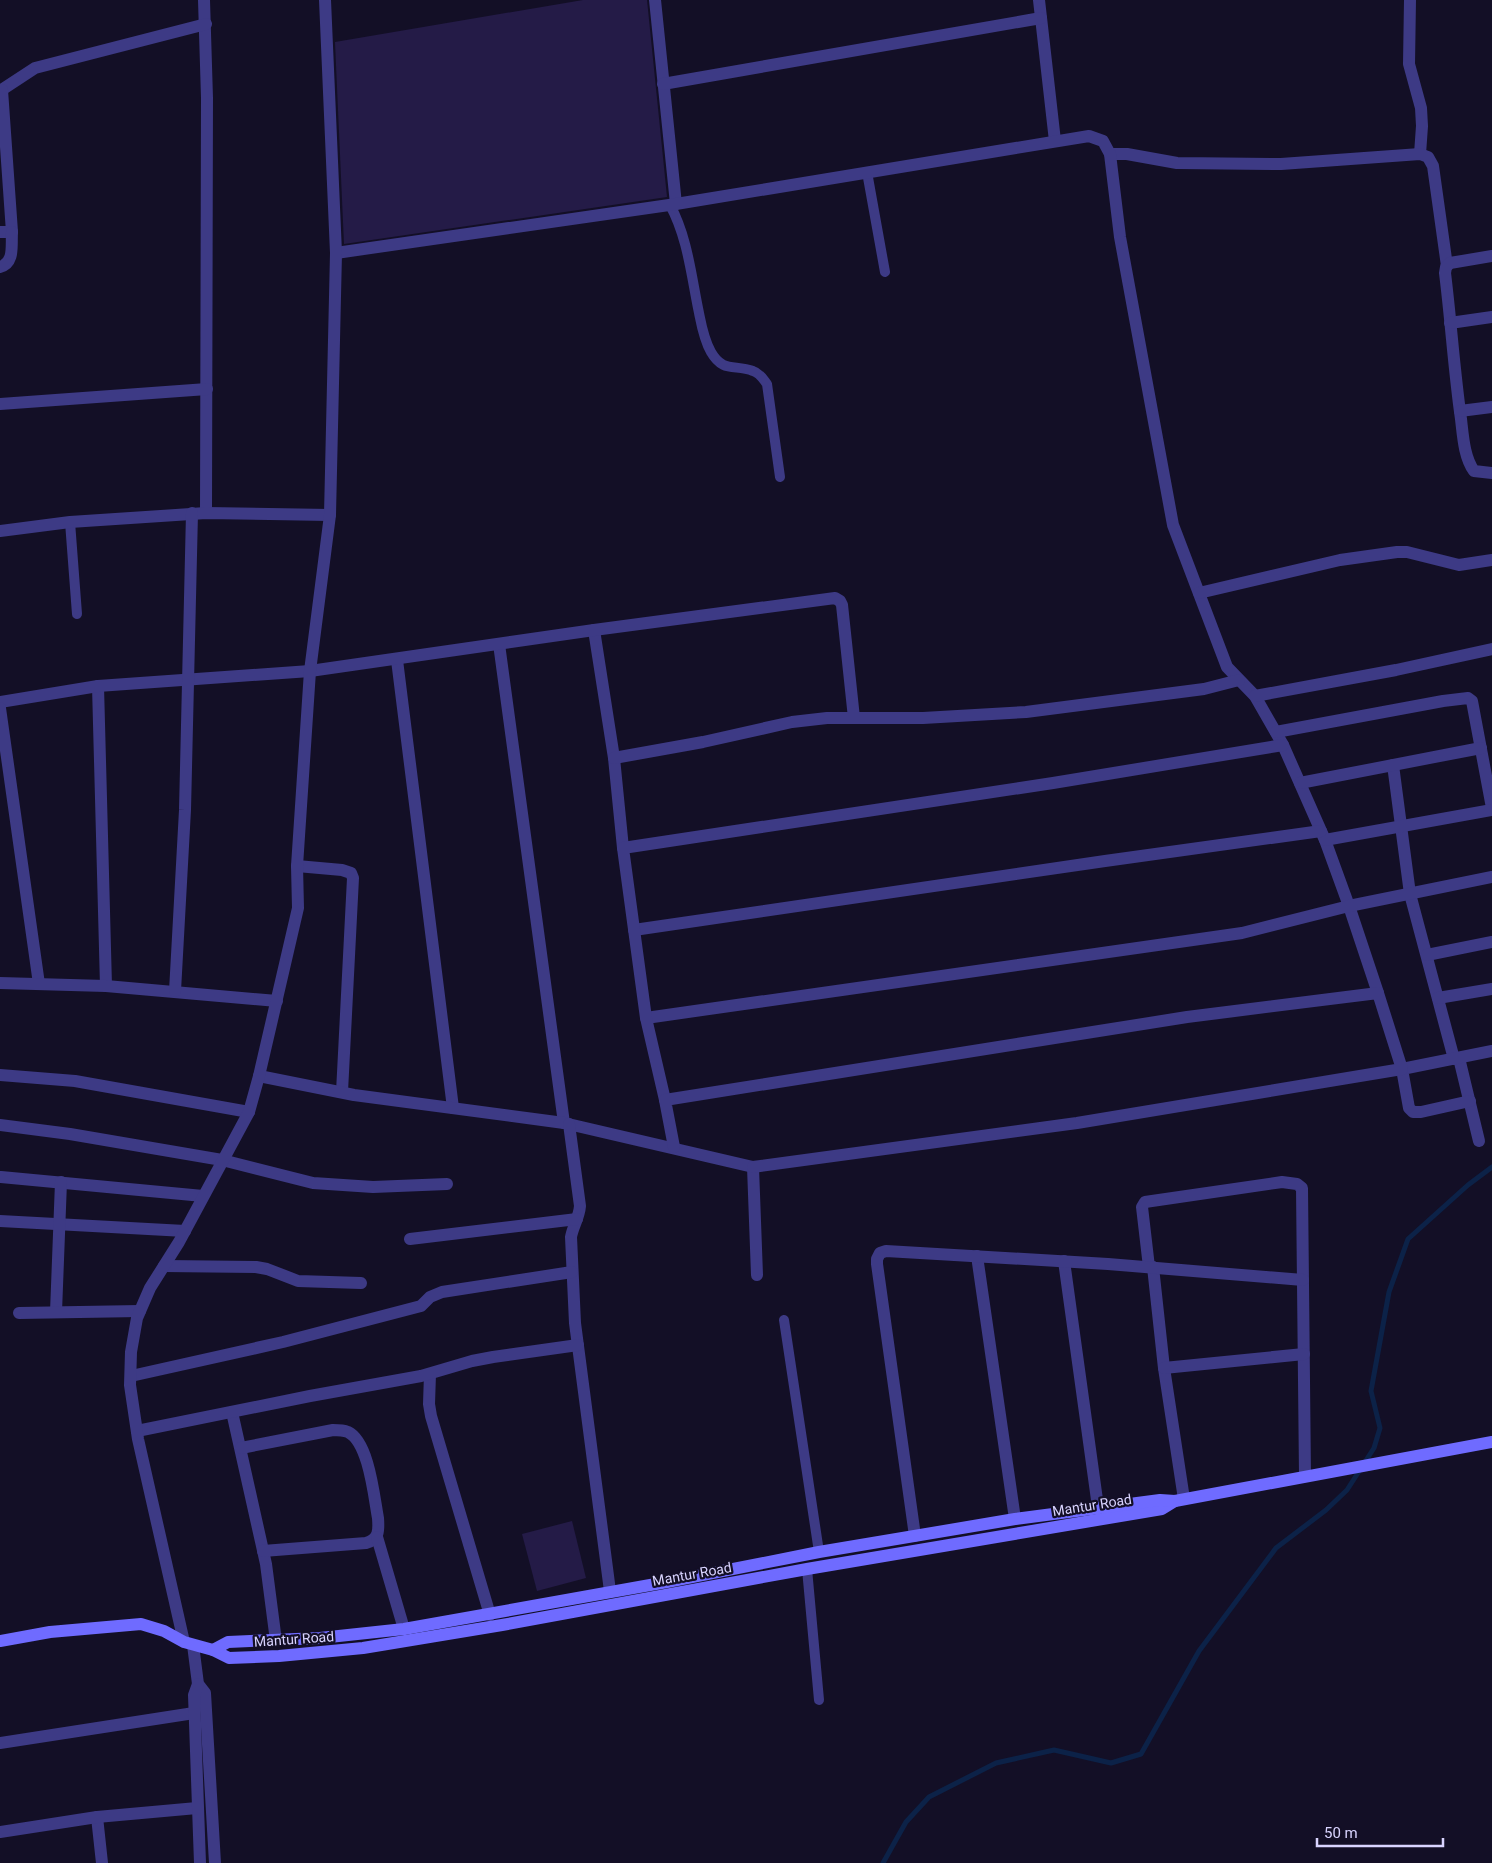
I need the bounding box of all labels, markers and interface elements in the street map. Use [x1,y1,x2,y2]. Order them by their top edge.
street label: Mantur Road [1051,1491,1133,1519]
street label: Mantur Road [651,1559,733,1589]
street label: Mantur Road [253,1628,335,1650]
scale bar [1317,1816,1443,1848]
text: 50 m [1324,1824,1358,1842]

